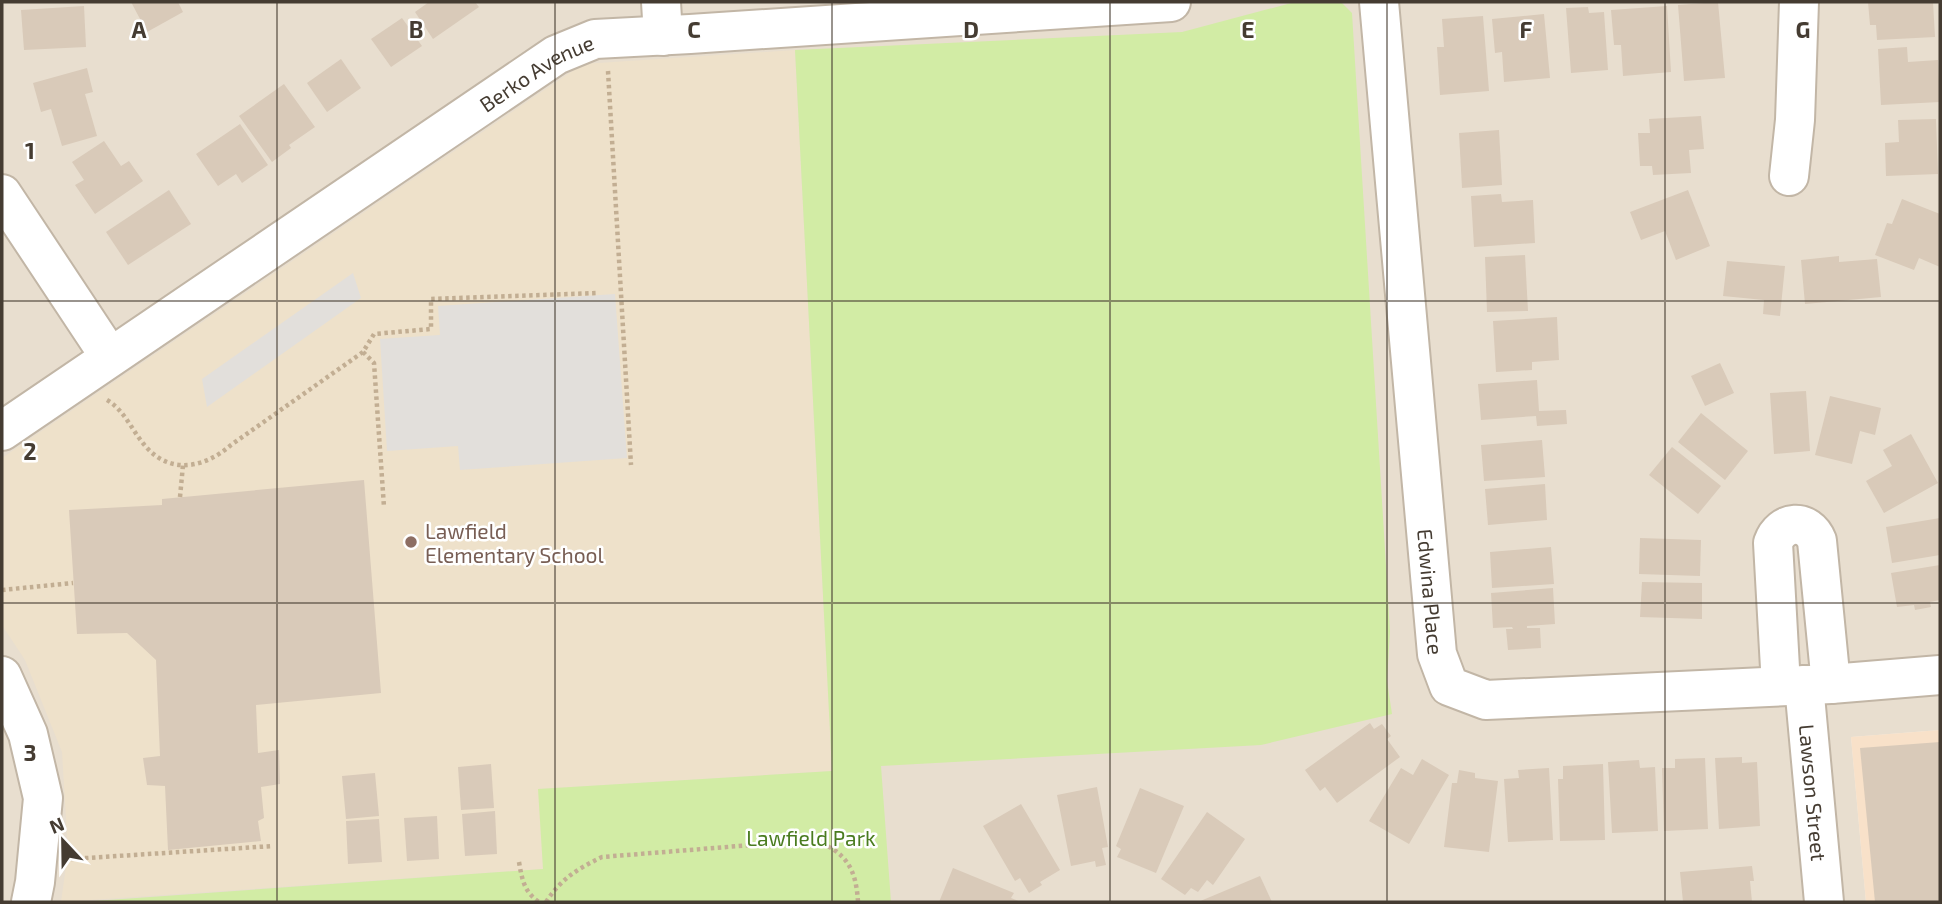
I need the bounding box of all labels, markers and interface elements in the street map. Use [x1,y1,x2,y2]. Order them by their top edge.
text: A [131,15,147,43]
text: B [409,15,423,43]
text: C [687,15,701,43]
text: D [963,15,979,43]
text: E [1241,15,1255,43]
text: F [1520,15,1533,43]
text: G [1796,15,1810,43]
street label: Berko Avenue [474,29,597,116]
text: 1 [25,136,35,164]
text: 2 [23,437,37,465]
place label: Lawfield Elementary School [425,518,605,567]
street label: Edwina Place [1413,528,1450,656]
marker: Lawfield Elementary School [403,534,419,550]
street label: Lawson Street [1795,723,1833,862]
text: 3 [23,738,37,766]
north arrow [28,806,98,876]
text: N [46,812,67,838]
park label: Lawfield Park [746,825,876,850]

